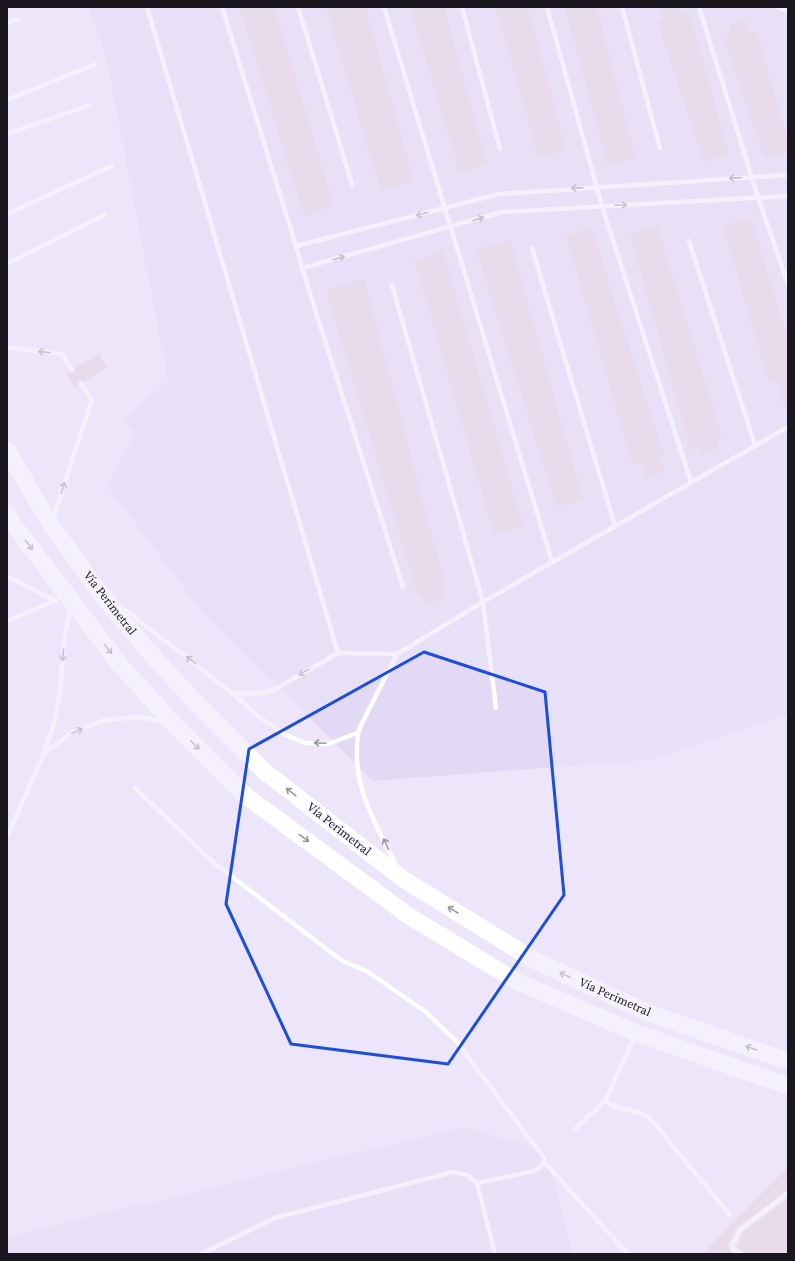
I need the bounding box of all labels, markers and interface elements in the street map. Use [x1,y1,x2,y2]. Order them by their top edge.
one-way arrow [729,174,742,182]
one-way arrow [571,185,584,192]
one-way arrow [614,202,627,209]
one-way arrow [416,210,429,218]
one-way arrow [471,215,484,222]
one-way arrow [333,254,346,261]
one-way arrow [38,348,51,356]
one-way arrow [60,481,67,494]
one-way arrow [25,540,33,551]
street label: Vía Perimetral [80,568,140,639]
one-way arrow [103,643,112,654]
one-way arrow [59,648,67,661]
one-way arrow [185,656,196,664]
one-way arrow [298,669,310,677]
one-way arrow [70,727,82,734]
one-way arrow [190,740,200,750]
one-way arrow [314,740,327,747]
one-way arrow [286,788,297,797]
street label: Vía Perimetral [304,799,375,859]
one-way arrow [298,834,309,843]
one-way arrow [382,839,389,851]
one-way arrow [447,906,459,914]
one-way arrow [560,971,572,978]
street label: Vía Perimetral [576,974,654,1020]
one-way arrow [745,1044,758,1051]

